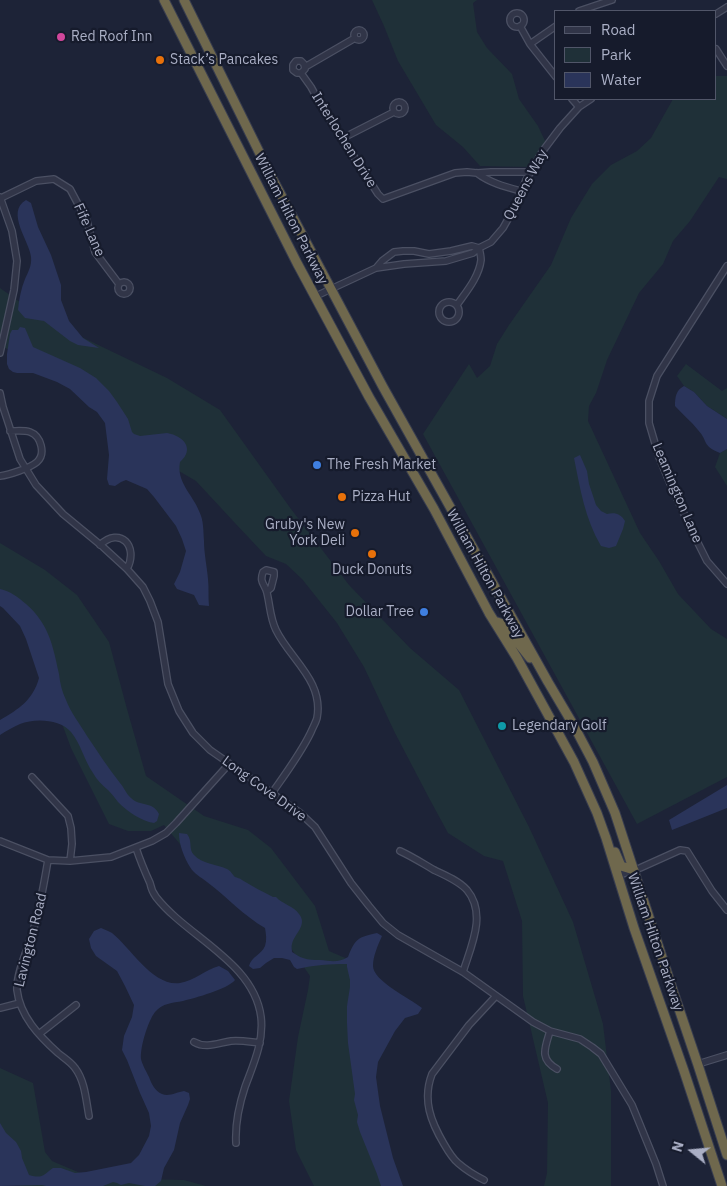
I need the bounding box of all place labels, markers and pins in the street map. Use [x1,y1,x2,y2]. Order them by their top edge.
place label: Red Roof Inn [71,29,153,45]
marker: Red Roof Inn [55,31,67,43]
place label: Stack’s Pancakes [170,52,278,68]
marker: Stack’s Pancakes [154,54,166,66]
place label: The Fresh Market [327,457,436,473]
marker: The Fresh Market [311,459,323,471]
place label: Pizza Hut [352,489,411,505]
marker: Pizza Hut [336,491,348,503]
place label: Gruby's New York Deli [265,517,345,550]
marker: Gruby's New York Deli [349,527,361,539]
marker: Duck Donuts [366,548,378,560]
place label: Duck Donuts [332,562,412,578]
place label: Dollar Tree [345,604,414,620]
marker: Dollar Tree [418,606,430,618]
place label: Legendary Golf [512,718,607,734]
marker: Legendary Golf [496,720,508,732]

